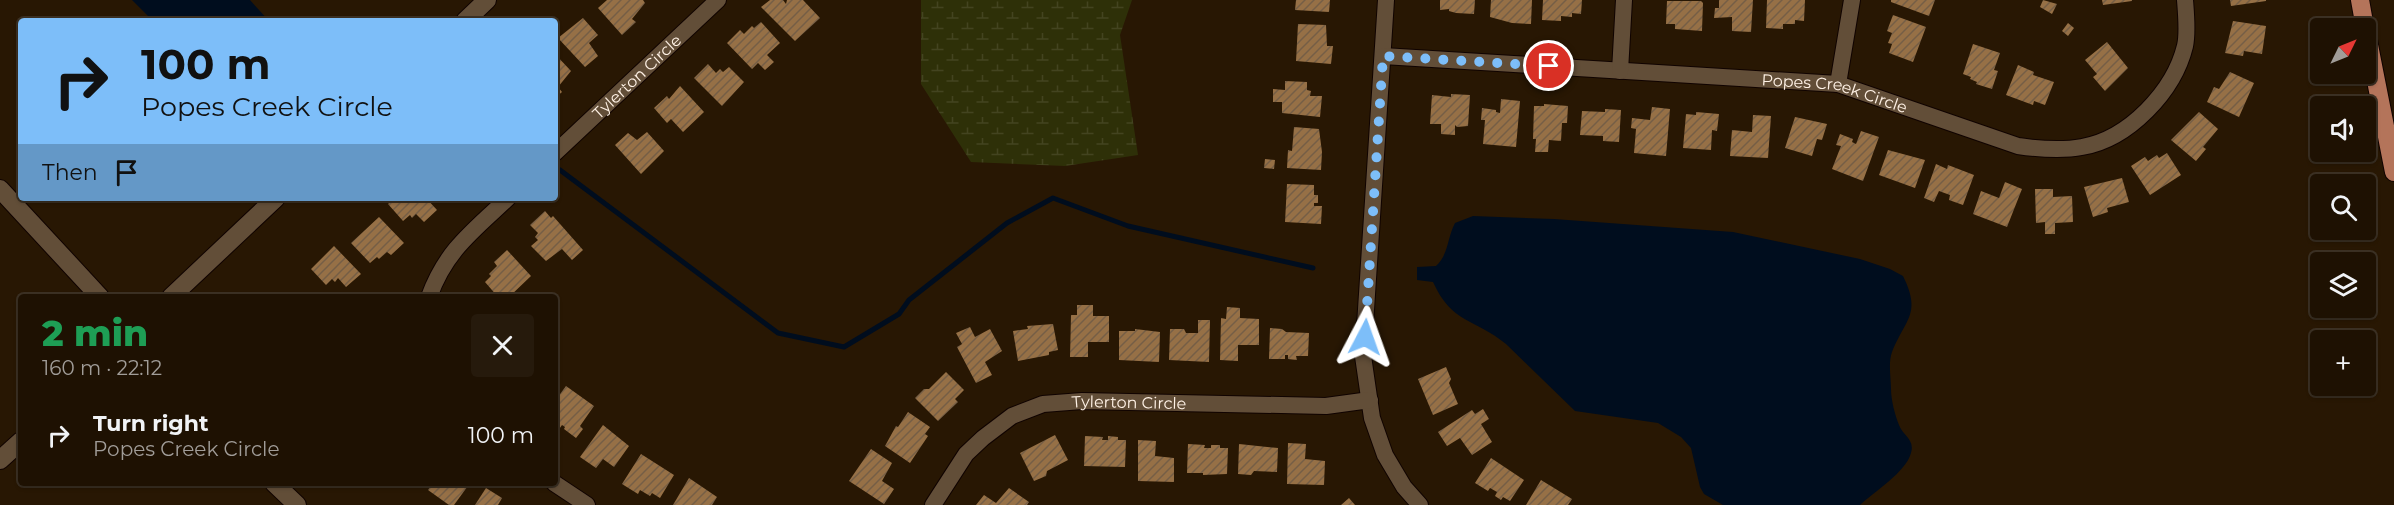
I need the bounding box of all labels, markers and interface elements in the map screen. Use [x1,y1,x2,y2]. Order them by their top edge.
north arrow [2310,18,2376,84]
map controls [2310,18,2376,396]
street label: Tylerton Circle [589,31,685,123]
text: 100 m [141,38,270,90]
pin [1523,40,1574,91]
icon: right [42,42,120,120]
icon: arrive [1532,49,1565,82]
street label: Popes Creek Circle [1761,70,1910,117]
text: Popes Creek Circle [141,90,393,123]
button: sound [2310,96,2376,162]
icon: arrive [110,156,143,189]
text: Then [42,159,98,186]
button: search [2310,174,2376,240]
button: layers [2310,252,2376,318]
position arrow [1333,305,1397,369]
text: 2 min [42,311,148,355]
button: close [471,314,534,377]
button: + [2310,330,2376,396]
text: 160 m · 22:12 [42,356,162,380]
street label: Tylerton Circle [1071,392,1187,413]
text: Turn right [93,410,208,437]
icon: right [42,419,75,452]
text: 100 m [468,422,534,449]
text: Popes Creek Circle [93,437,279,461]

